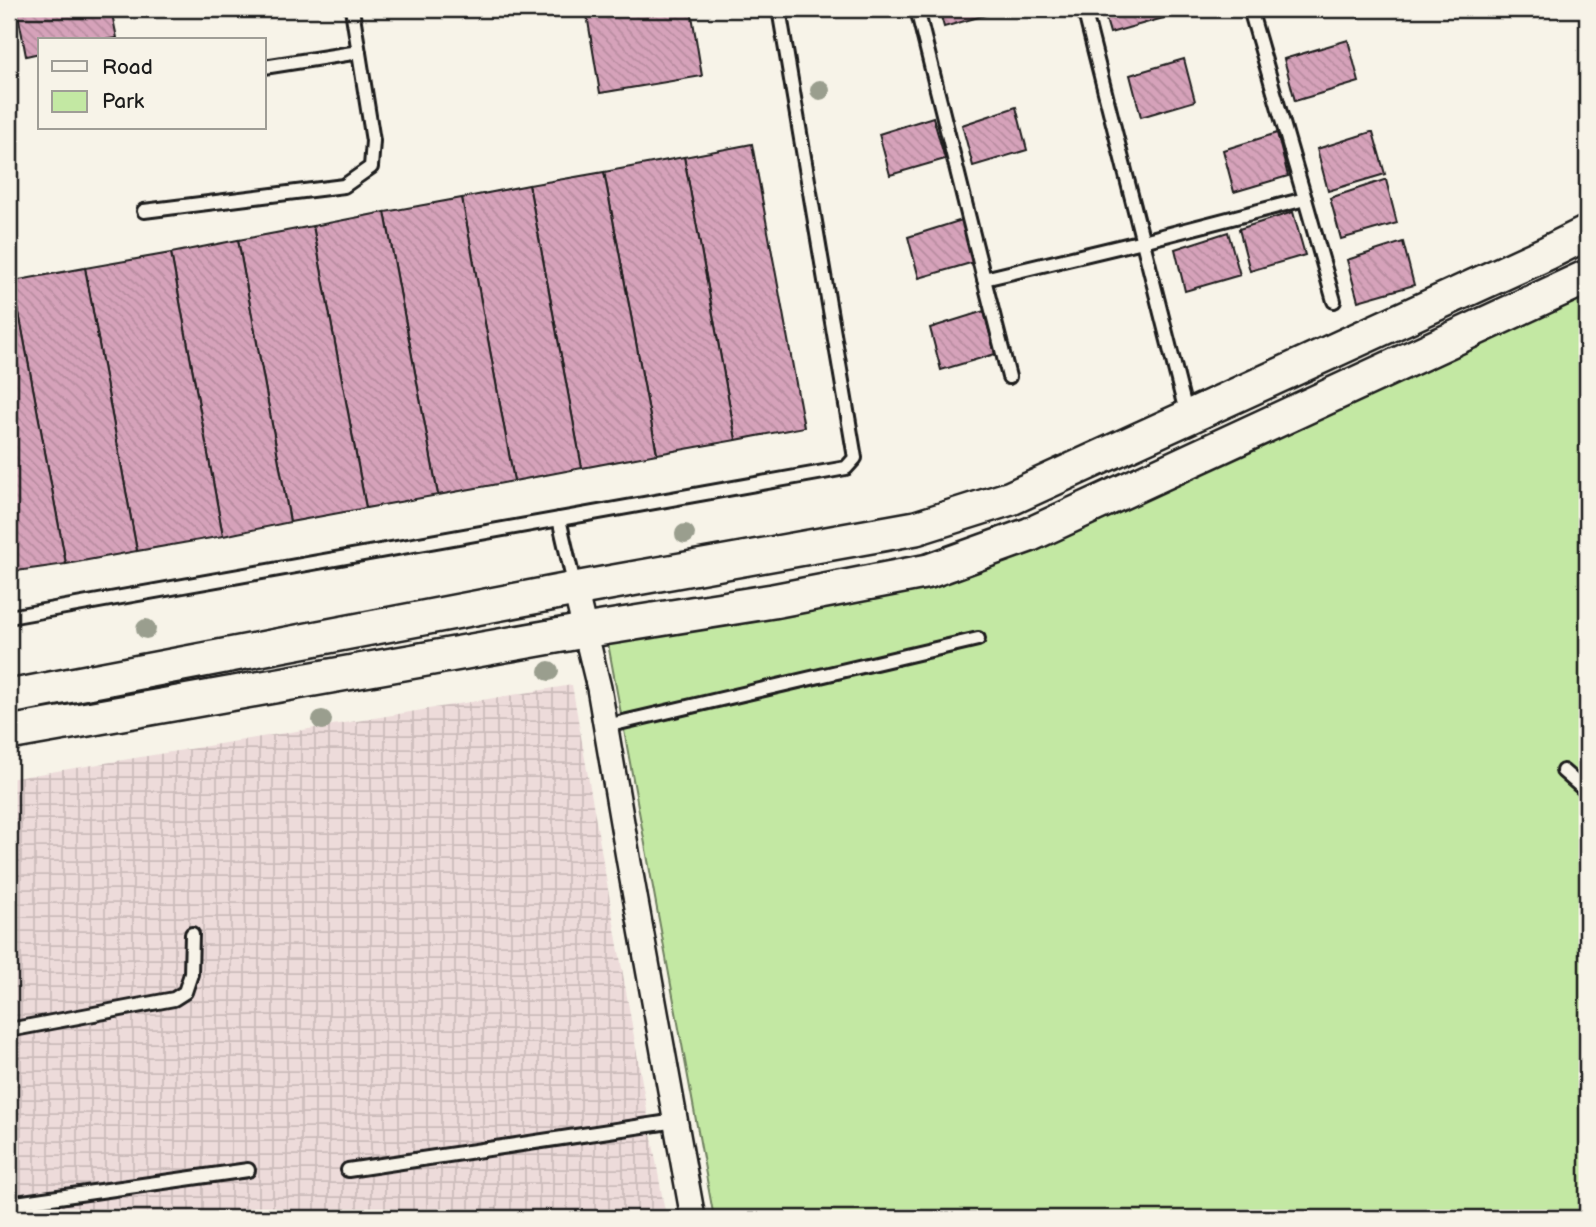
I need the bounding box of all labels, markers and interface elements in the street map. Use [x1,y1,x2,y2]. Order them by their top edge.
legend [38,38,266,130]
text: Road [102,55,153,80]
text: Park [102,89,145,114]

